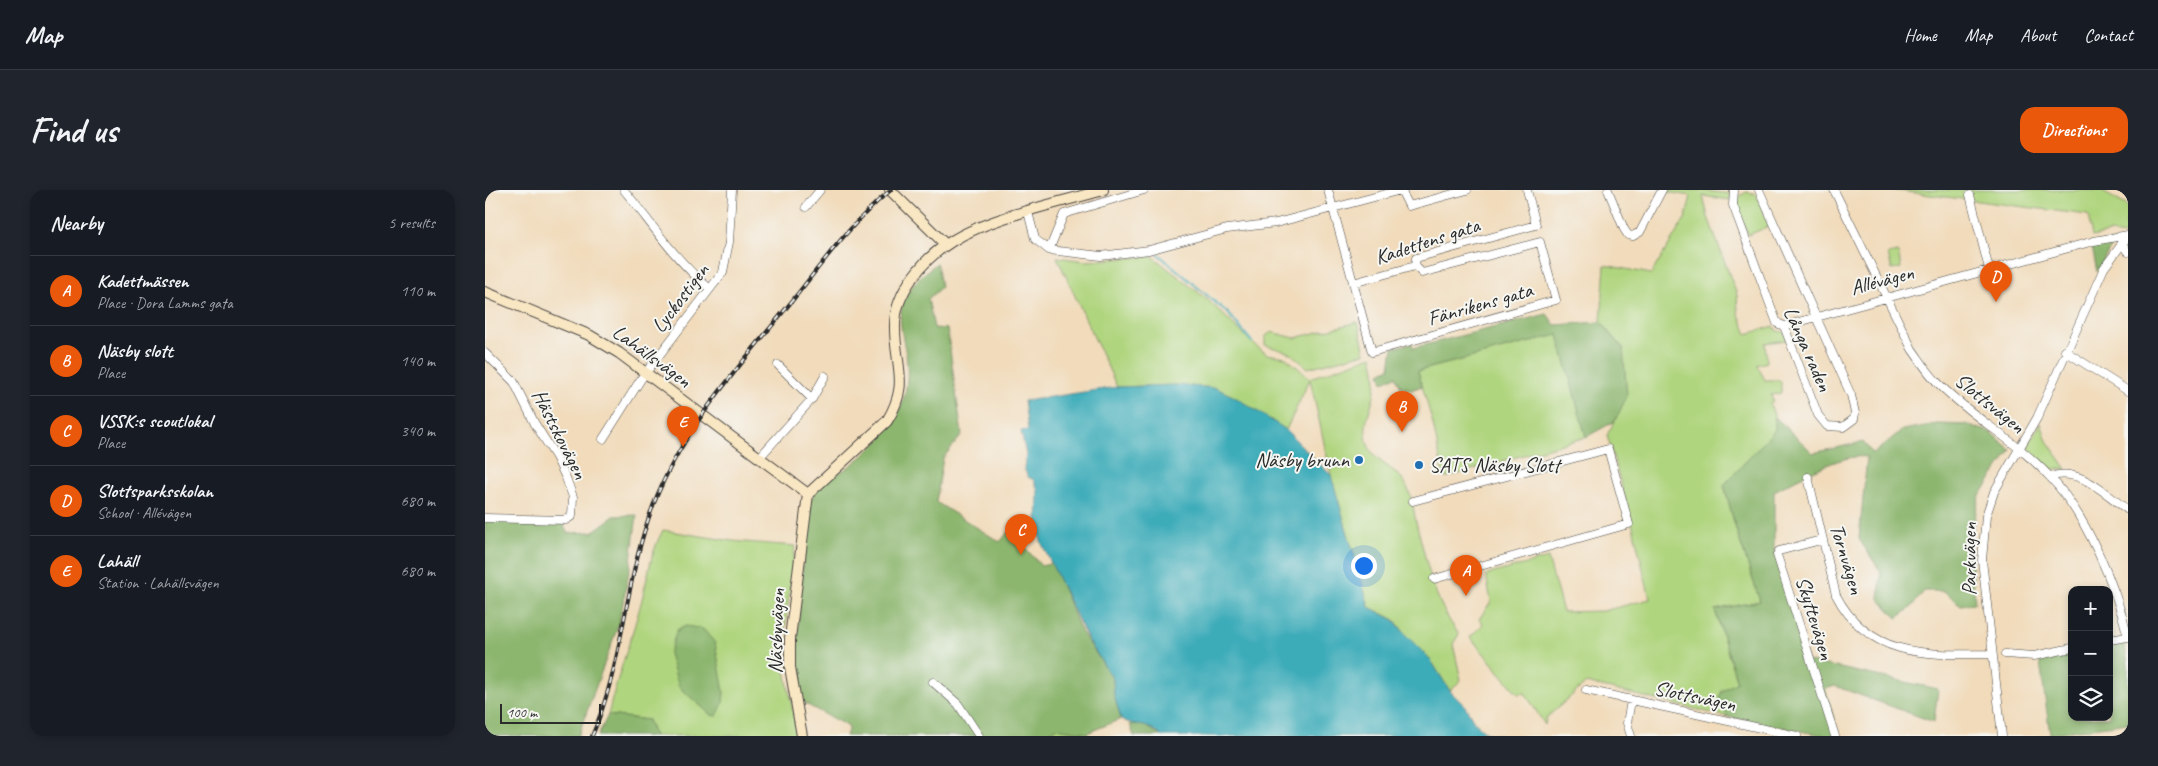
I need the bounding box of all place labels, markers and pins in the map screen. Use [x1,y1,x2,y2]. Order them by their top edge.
pin: D [1980,261,2012,302]
pin: B [1386,391,1418,432]
pin: E [667,406,699,447]
place label: Näsby brunn [1255,447,1350,473]
place label: SATS Näsby Slott [1429,452,1563,478]
marker: Näsby brunn [1353,454,1365,466]
marker: SATS Näsby Slott [1413,459,1425,471]
pin: C [1005,514,1037,555]
pin: A [1450,555,1482,596]

